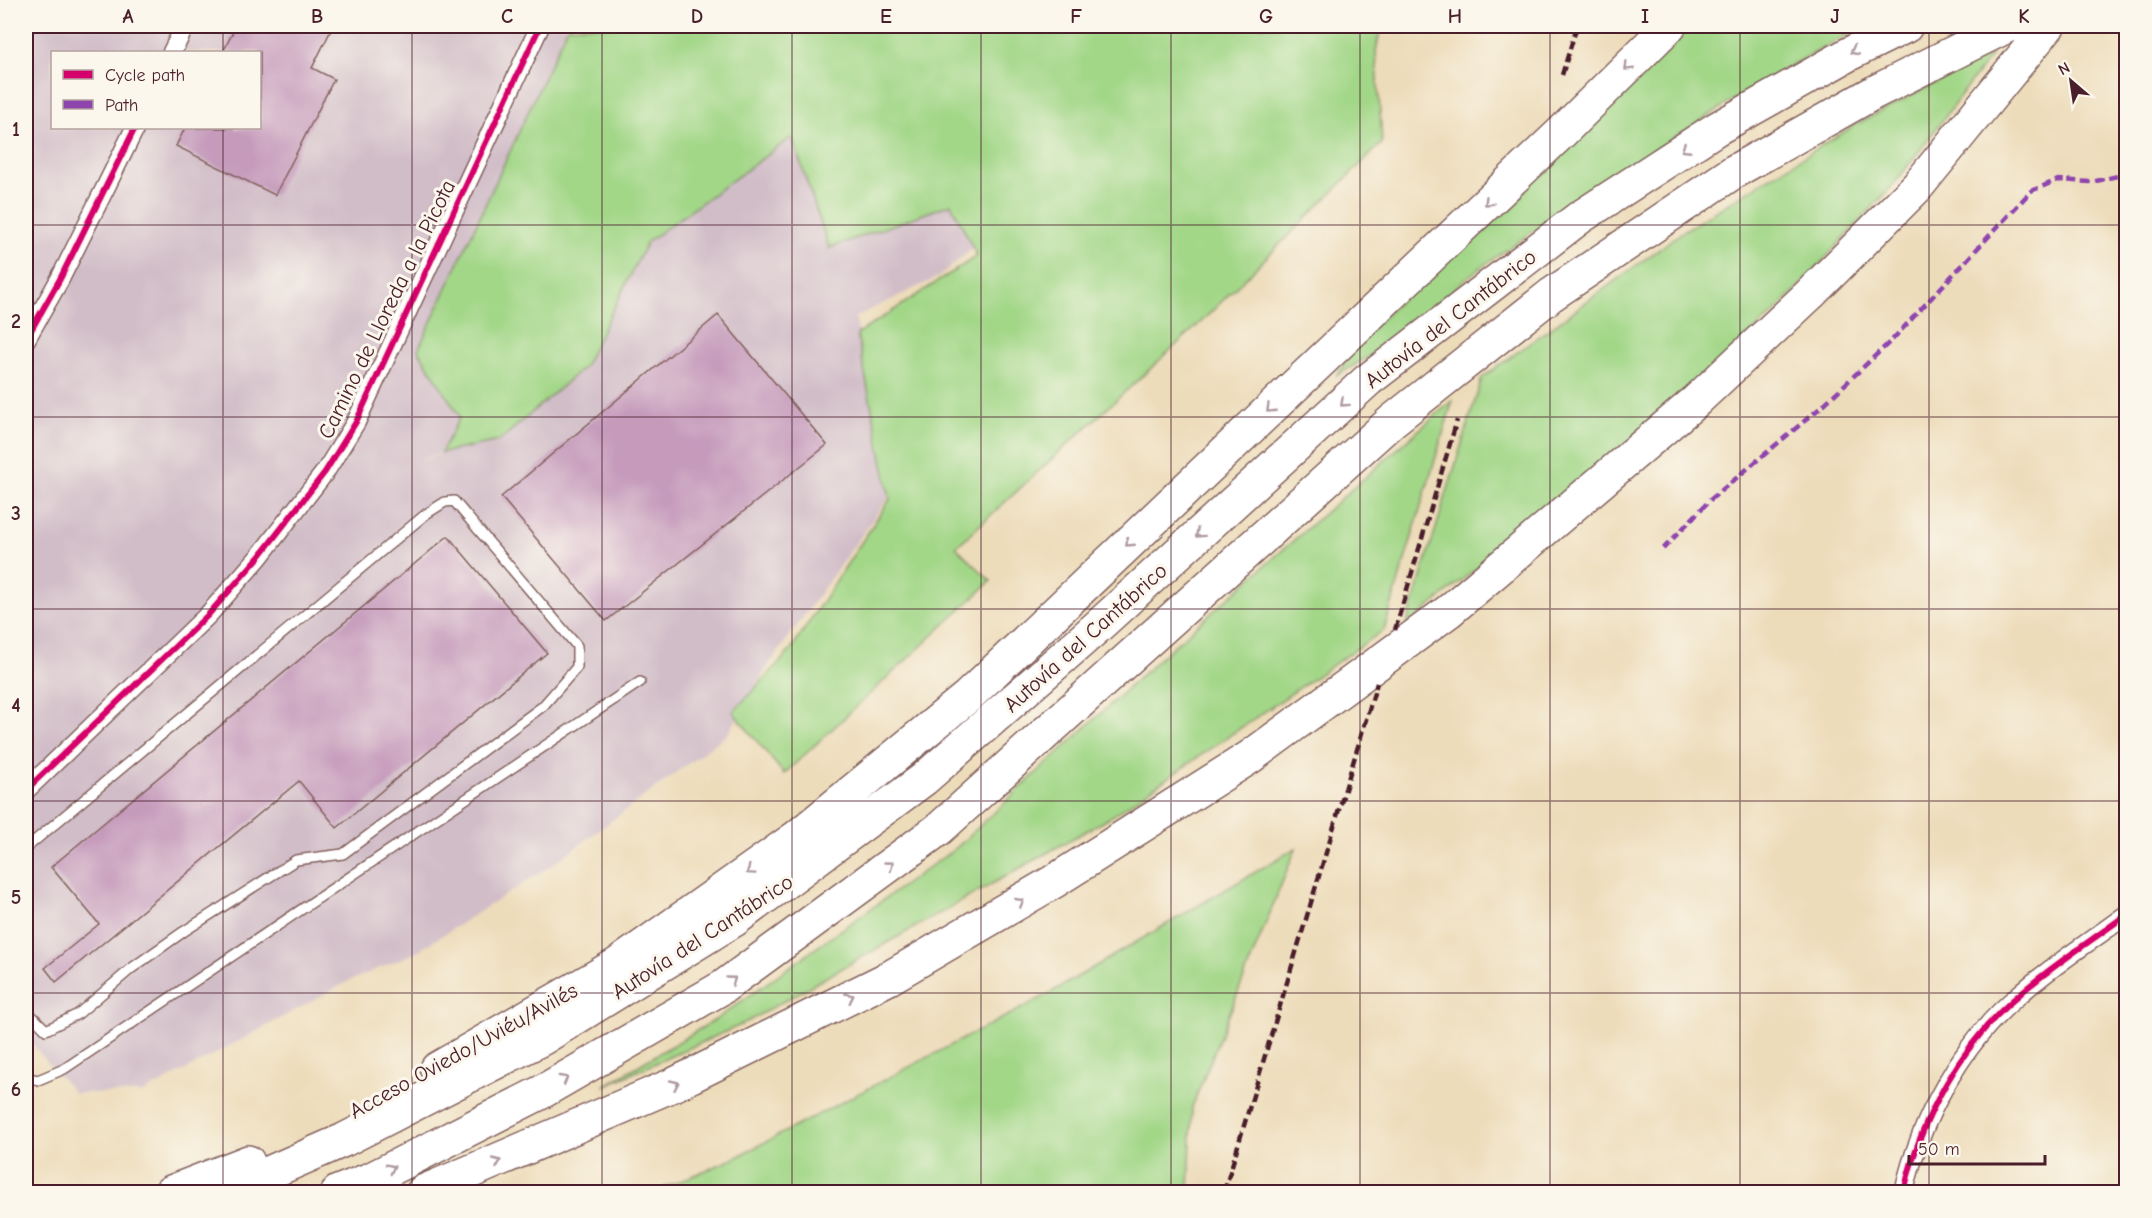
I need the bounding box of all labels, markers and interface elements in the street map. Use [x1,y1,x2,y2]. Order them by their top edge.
text: A [122,5,134,28]
text: B [311,5,323,28]
text: C [501,5,513,28]
text: D [691,5,703,28]
text: E [880,5,892,28]
text: F [1070,5,1082,28]
text: G [1259,5,1273,28]
text: H [1448,5,1462,28]
text: I [1641,5,1649,28]
text: J [1830,5,1840,28]
text: K [2018,5,2030,28]
one-way arrow [1849,44,1860,56]
legend [51,51,261,129]
north arrow [2041,51,2101,111]
text: N [2055,58,2073,79]
one-way arrow [1624,59,1635,70]
text: Cycle path [105,65,185,86]
text: Path [105,95,138,116]
text: 1 [12,118,20,141]
one-way arrow [1681,142,1692,153]
street label: Camino de Lloreda a la Picota [313,176,461,443]
one-way arrow [1484,195,1495,206]
street label: Autovía del Cantábrico [1360,244,1542,394]
text: 2 [11,310,21,333]
one-way arrow [1340,396,1350,407]
one-way arrow [1267,402,1277,413]
text: 3 [11,502,21,525]
one-way arrow [1196,527,1206,538]
one-way arrow [1125,536,1136,547]
street label: Autovía del Cantábrico [999,558,1173,718]
text: 4 [11,694,21,717]
one-way arrow [883,861,894,872]
one-way arrow [745,864,756,875]
street label: Autovía del Cantábrico [607,869,798,1005]
text: 5 [11,886,21,909]
one-way arrow [1014,897,1024,909]
one-way arrow [726,976,737,987]
street label: Acceso Oviedo/Uviéu/Avilés [345,977,582,1125]
one-way arrow [844,993,855,1005]
one-way arrow [558,1075,569,1086]
text: 6 [11,1078,21,1101]
one-way arrow [669,1079,680,1091]
scale bar [1909,1128,2046,1166]
text: 50 m [1918,1139,1960,1160]
one-way arrow [491,1158,502,1170]
one-way arrow [385,1164,396,1176]

